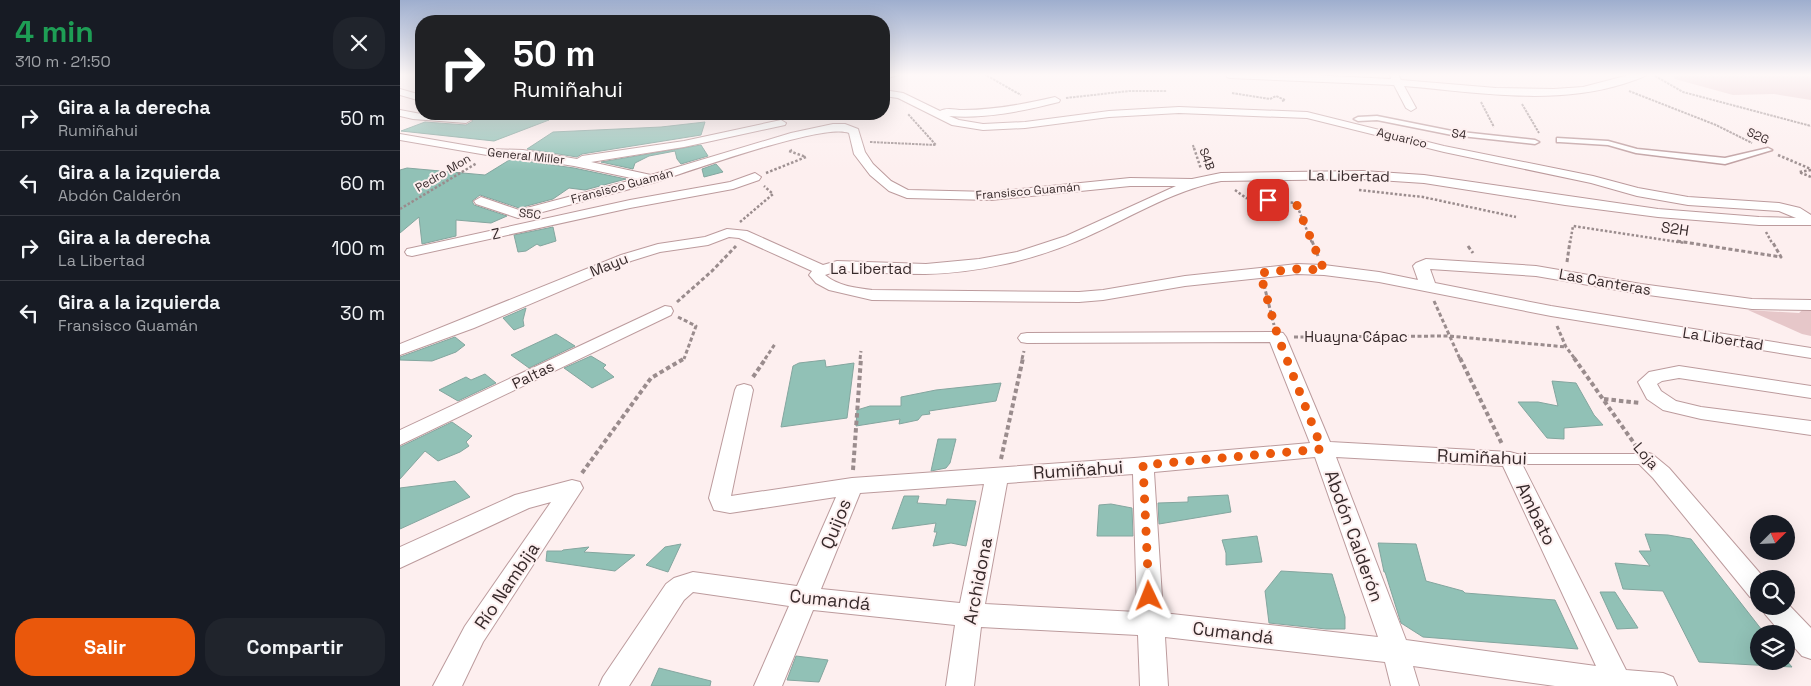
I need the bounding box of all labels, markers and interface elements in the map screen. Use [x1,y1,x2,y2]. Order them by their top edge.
text: 4 min [15,12,94,51]
button: close [333,17,385,69]
text: 50 m [513,32,595,76]
icon: right [430,35,495,100]
text: 310 m · 21:50 [15,51,111,72]
text: Rumiñahui [513,75,623,103]
text: Gira a la derecha [58,95,210,120]
icon: right [15,104,43,132]
text: 50 m [340,106,385,131]
text: Rumiñahui [58,120,138,141]
street label: Aguarico [1375,124,1429,152]
street label: S2G [1744,124,1772,148]
street label: S4 [1451,125,1468,143]
street label: General Miller [487,144,566,168]
street label: S4B [1196,146,1218,173]
street label: Pedro Mon [412,150,474,196]
text: Gira a la izquierda [58,160,220,185]
street label: Fransisco Guamán [569,165,675,207]
street label: La Libertad [1308,165,1390,186]
icon: left [15,169,43,197]
text: 60 m [340,171,385,196]
street label: Fransisco Guamán [975,178,1081,204]
pin [1247,179,1289,221]
text: Abdón Calderón [58,185,181,206]
icon: arrive [1254,186,1282,214]
street label: S5C [518,205,542,223]
street label: S2H [1660,217,1690,240]
street label: Z [490,223,502,244]
text: Gira a la derecha [58,225,210,250]
icon: right [15,234,43,262]
text: 100 m [331,236,385,261]
street label: Mayu [587,248,631,281]
text: La Libertad [58,250,145,271]
street label: La Libertad [830,259,912,278]
street label: Las Canteras [1558,264,1653,299]
text: Gira a la izquierda [58,290,220,315]
icon: left [15,299,43,327]
text: 30 m [340,301,385,326]
text: Fransisco Guamán [58,315,198,336]
street label: La Libertad [1681,323,1765,354]
street label: Huayna Cápac [1304,327,1408,346]
street label: Paltas [509,356,557,393]
street label: Loja [1629,438,1664,473]
street label: Rumiñahui [1437,443,1527,470]
street label: Rumiñahui [1032,455,1124,484]
street label: Abdón Calderón [1320,467,1389,605]
street label: Ambato [1511,479,1562,549]
street label: Quijos [815,495,856,552]
north arrow [1750,515,1795,560]
map controls [1750,515,1795,670]
street label: Archidona [958,535,997,626]
street label: Río Nambija [469,538,544,634]
position arrow [1122,569,1174,621]
button: search [1750,570,1795,615]
street label: Cumandá [788,584,872,615]
street label: Cumandá [1191,616,1275,649]
button: Salir [15,618,195,676]
button: Compartir [205,618,385,676]
button: layers [1750,625,1795,670]

